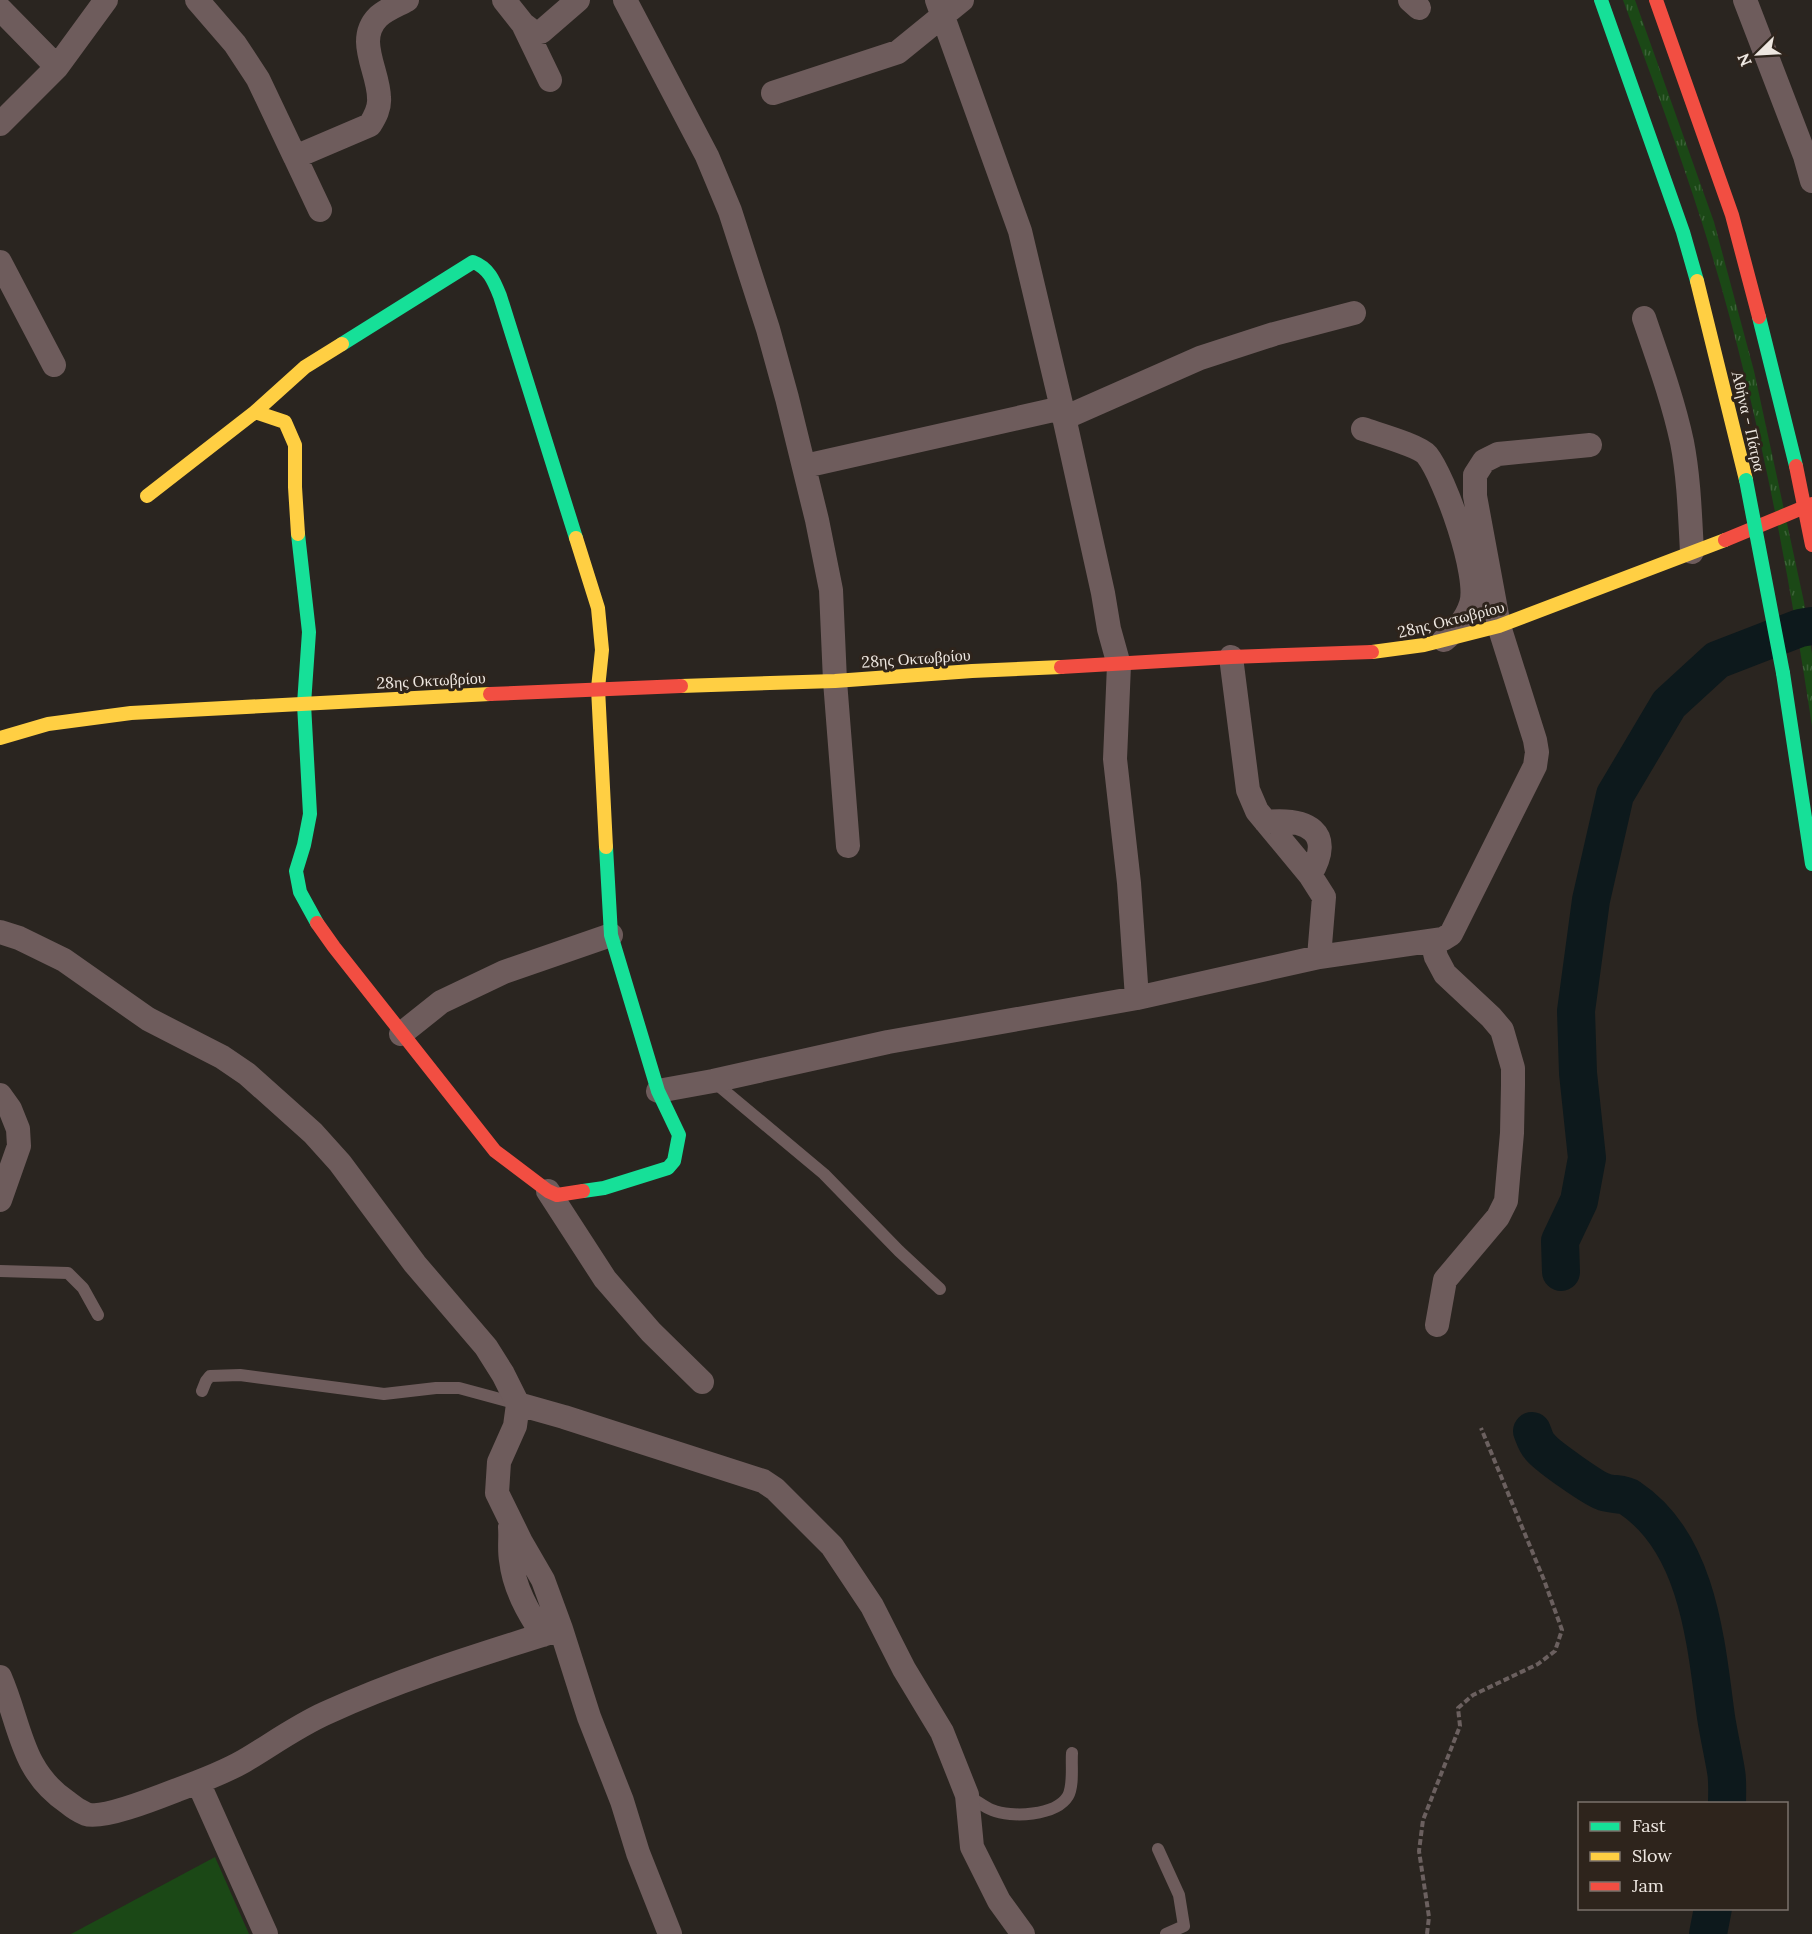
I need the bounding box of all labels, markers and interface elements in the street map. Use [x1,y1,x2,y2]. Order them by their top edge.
north arrow [1728,24,1788,84]
text: N [1733,50,1756,70]
street label: Αθήνα - Πάτρα [1728,369,1770,474]
street label: 28ης Οκτωβρίου [1395,596,1507,642]
street label: 28ης Οκτωβρίου [861,644,971,672]
street label: 28ης Οκτωβρίου [376,667,486,693]
legend [1578,1802,1788,1910]
text: Fast [1632,1814,1666,1837]
text: Slow [1632,1844,1672,1867]
text: Jam [1631,1874,1664,1897]

